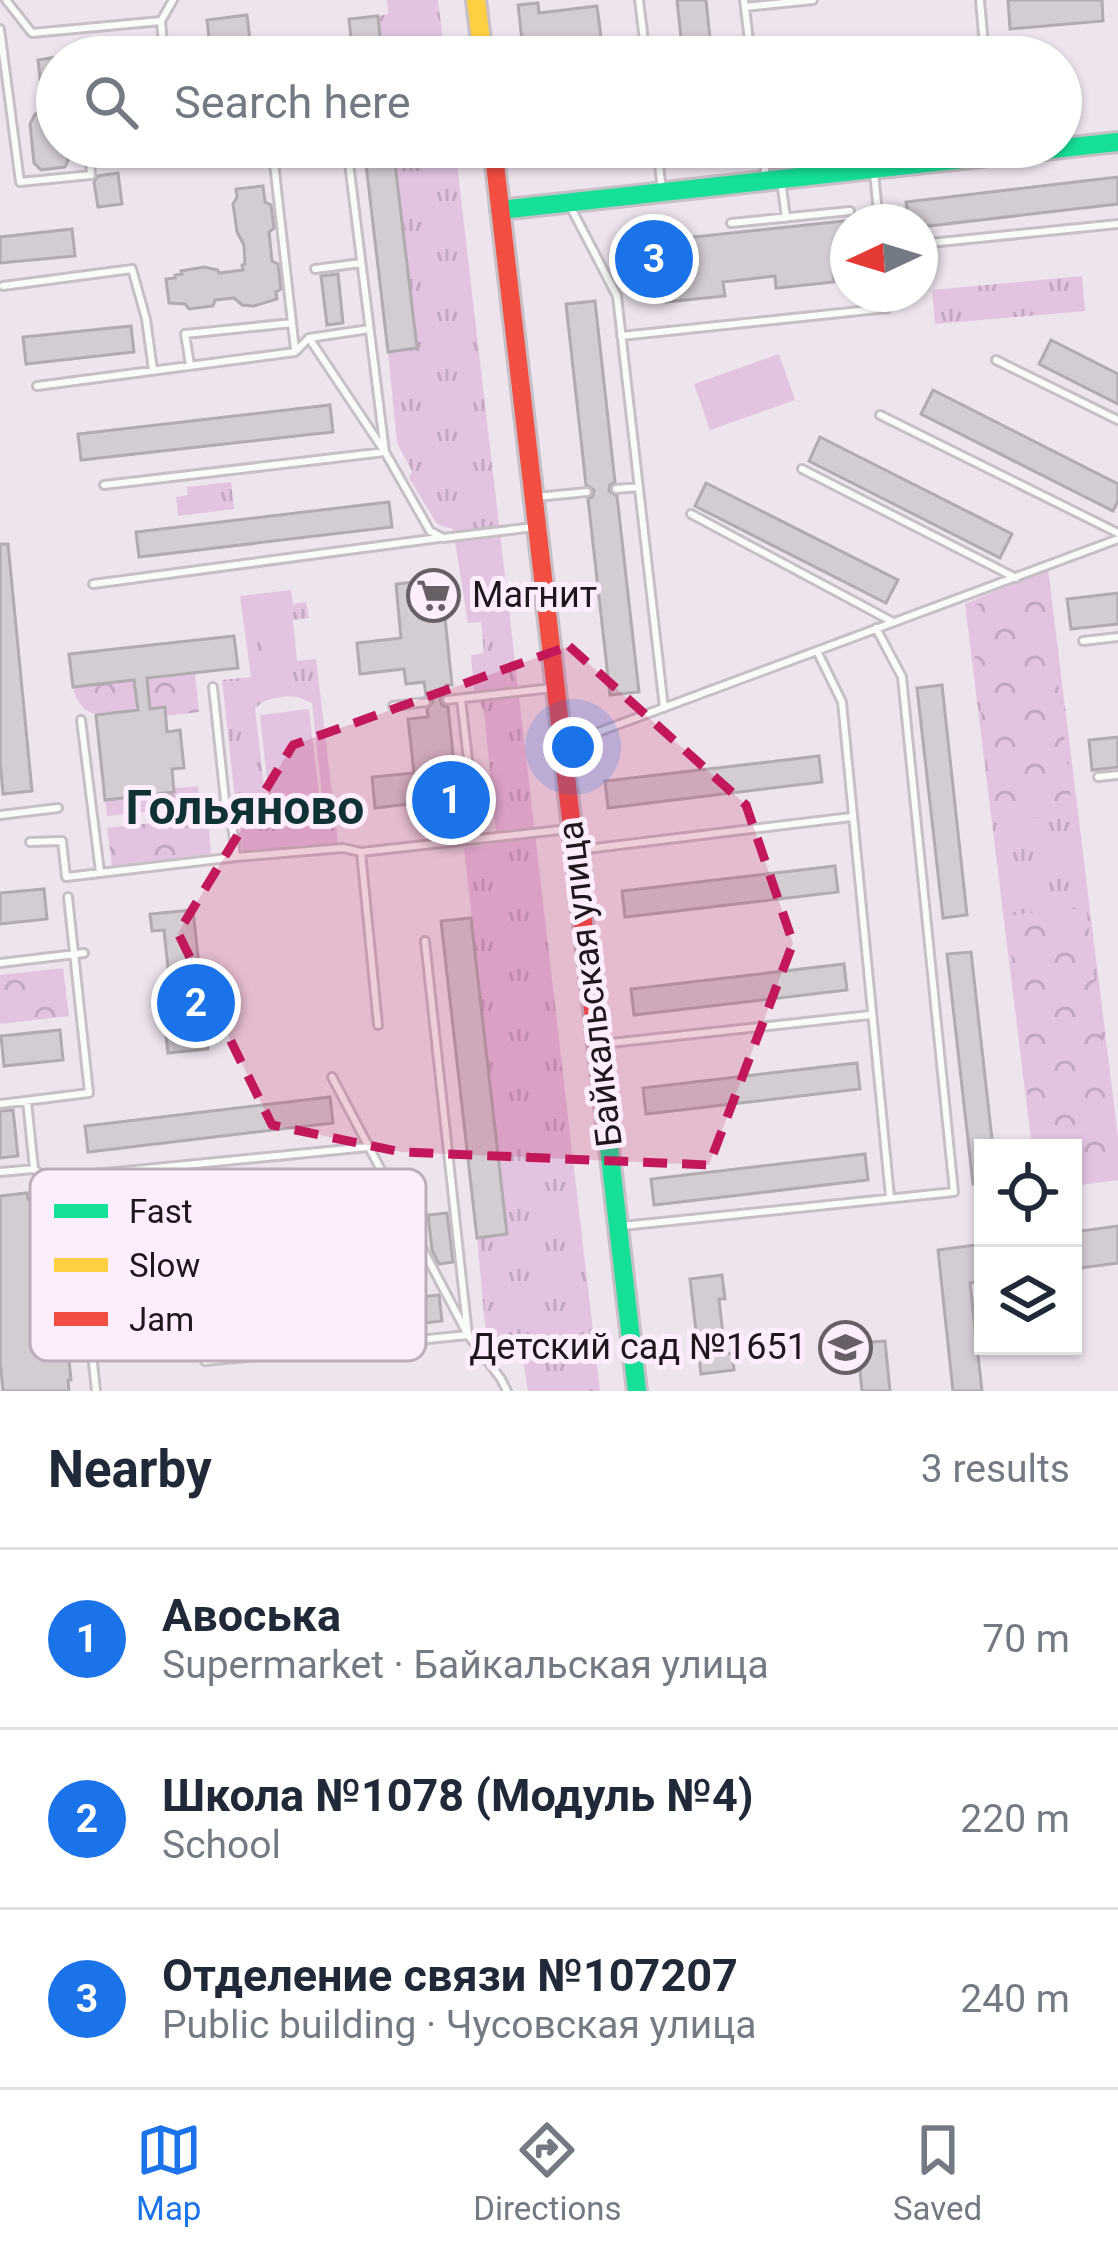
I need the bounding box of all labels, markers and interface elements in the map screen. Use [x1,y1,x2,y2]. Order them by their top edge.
search box [36,36,1082,168]
icon: search [78,69,144,135]
text: Search here [174,76,411,129]
north arrow [830,204,938,312]
pin: 3 [615,214,693,304]
supermarket icon: Магнит [405,567,461,623]
place label: Магнит [472,574,597,616]
your location [543,717,603,777]
pin: 1 [412,755,490,845]
district label: Гольяново [126,779,364,836]
street label: Байкальская улица [549,819,631,1149]
pin: 2 [157,958,235,1048]
map controls [974,1139,1082,1355]
button: locate [974,1139,1082,1247]
legend [30,1169,426,1361]
text: Fast [129,1192,192,1231]
text: Slow [129,1246,200,1285]
button: layers [974,1247,1082,1355]
text: Jam [129,1300,194,1339]
school or university icon: Детский сад №1651 [818,1319,874,1375]
place label: Детский сад №1651 [469,1326,807,1368]
text: Nearby [48,1440,212,1499]
text: 3 results [921,1446,1070,1492]
text: Авоська [162,1589,341,1642]
text: 1 [76,1616,98,1662]
text: 70 m [982,1616,1070,1662]
text: Supermarket · Байкальская улица [162,1642,769,1688]
text: Школа №1078 (Модуль №4) [162,1769,754,1822]
text: 2 [76,1796,98,1842]
text: 220 m [960,1796,1070,1842]
text: School [162,1822,281,1868]
text: Отделение связи №107207 [162,1949,738,2002]
text: 3 [76,1976,98,2022]
text: 240 m [960,1976,1070,2022]
text: Public building · Чусовская улица [162,2002,757,2048]
tab: Map [136,2117,202,2228]
tab: Directions [473,2117,622,2228]
tab: Saved [893,2117,982,2228]

